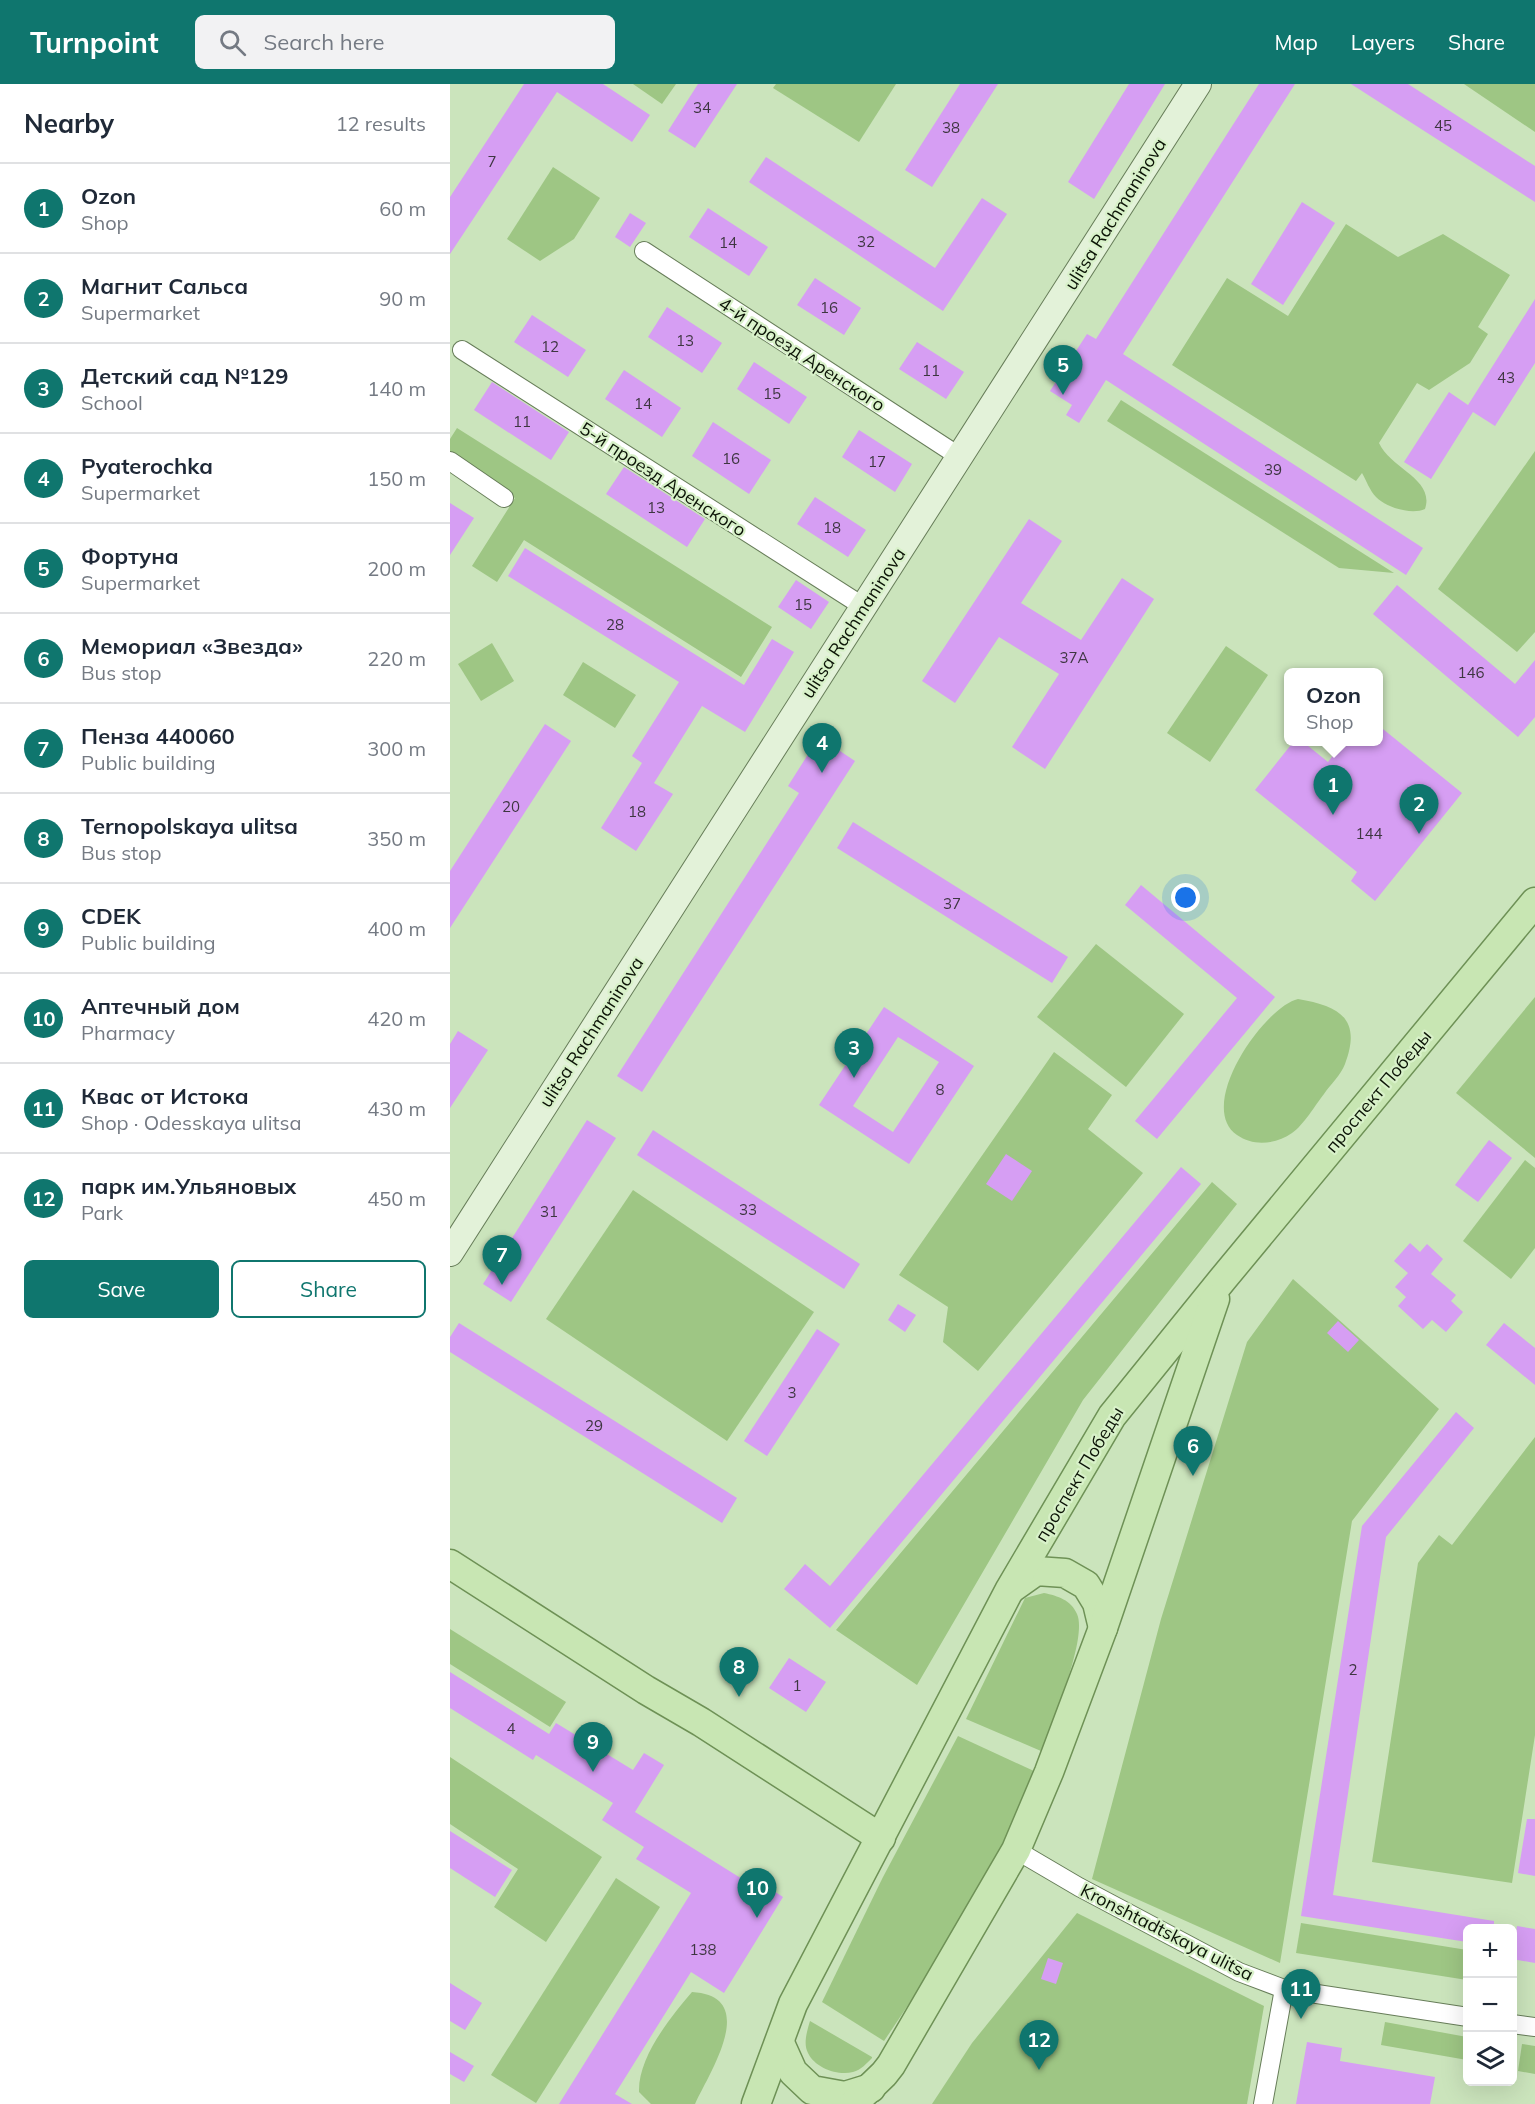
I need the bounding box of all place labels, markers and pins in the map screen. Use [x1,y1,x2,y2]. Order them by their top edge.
pin: 5 [1044,346,1082,395]
pin: 4 [802,724,842,773]
pin: 1 [1314,766,1352,815]
pin: 2 [1400,784,1438,834]
pin: 3 [834,1028,874,1078]
pin: 7 [482,1236,522,1285]
pin: 6 [1174,1426,1212,1476]
pin: 8 [720,1648,758,1697]
pin: 9 [574,1722,612,1772]
pin: 10 [738,1868,776,1918]
pin: 11 [1282,1970,1320,2019]
pin: 12 [1020,2020,1058,2070]

